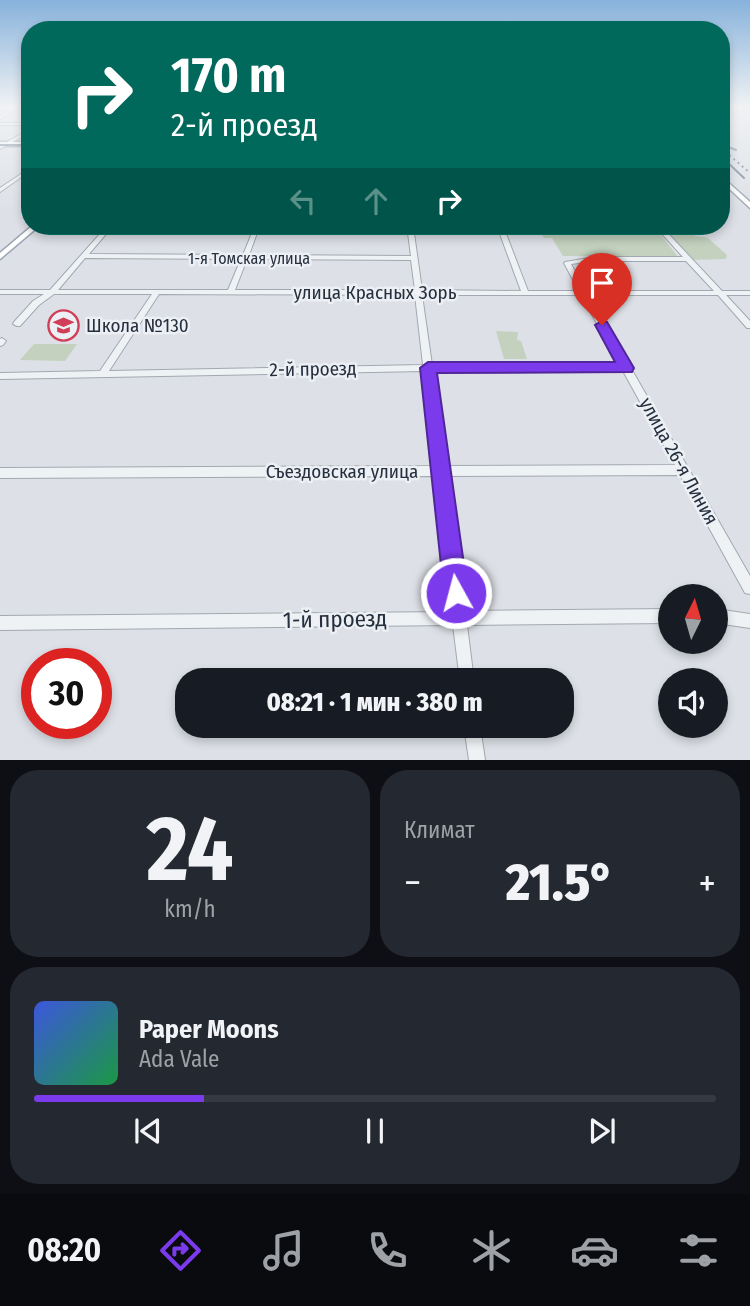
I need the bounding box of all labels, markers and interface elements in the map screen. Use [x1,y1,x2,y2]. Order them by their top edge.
text: 170 m [171,46,287,105]
icon: right [56,49,147,140]
text: 2-й проезд [171,106,318,144]
icon: left [284,182,322,220]
icon: ahead [357,182,395,220]
icon: right [430,182,468,220]
street label: 1-я Томская улица [188,249,310,268]
pin [572,253,632,325]
icon: arrive [583,264,621,302]
street label: улица Красных Зорь [293,281,457,304]
school or university icon: Школа №130 [46,308,80,342]
place label: Школа №130 [86,314,189,337]
street label: 2-й проезд [269,357,357,381]
street label: улица 26-я Линия [635,393,723,529]
street label: Съездовская улица [266,460,418,483]
position arrow [419,556,493,630]
north arrow [658,584,728,654]
map controls [658,584,728,738]
street label: 1-й проезд [283,604,387,634]
speed limit sign: 30 [21,648,112,739]
button: sound [658,668,728,738]
text: 08:21 · 1 мин · 380 m [266,687,483,718]
text: 24 [146,795,234,904]
text: Климат [404,816,475,844]
text: 21.5° [506,851,614,914]
text: − [404,860,421,906]
text: + [699,860,716,906]
text: km/h [164,895,216,923]
text: Paper Moons [139,1014,279,1045]
text: Ada Vale [139,1045,219,1073]
icon: previous [129,1112,167,1150]
icon: pause [356,1112,394,1150]
icon: next [583,1112,621,1150]
icon: directions [156,1226,205,1275]
icon: music [259,1226,308,1275]
icon: phone [363,1226,412,1275]
icon: climate [467,1226,516,1275]
icon: car [570,1226,619,1275]
icon: filters [674,1226,723,1275]
text: 08:20 [27,1231,101,1269]

